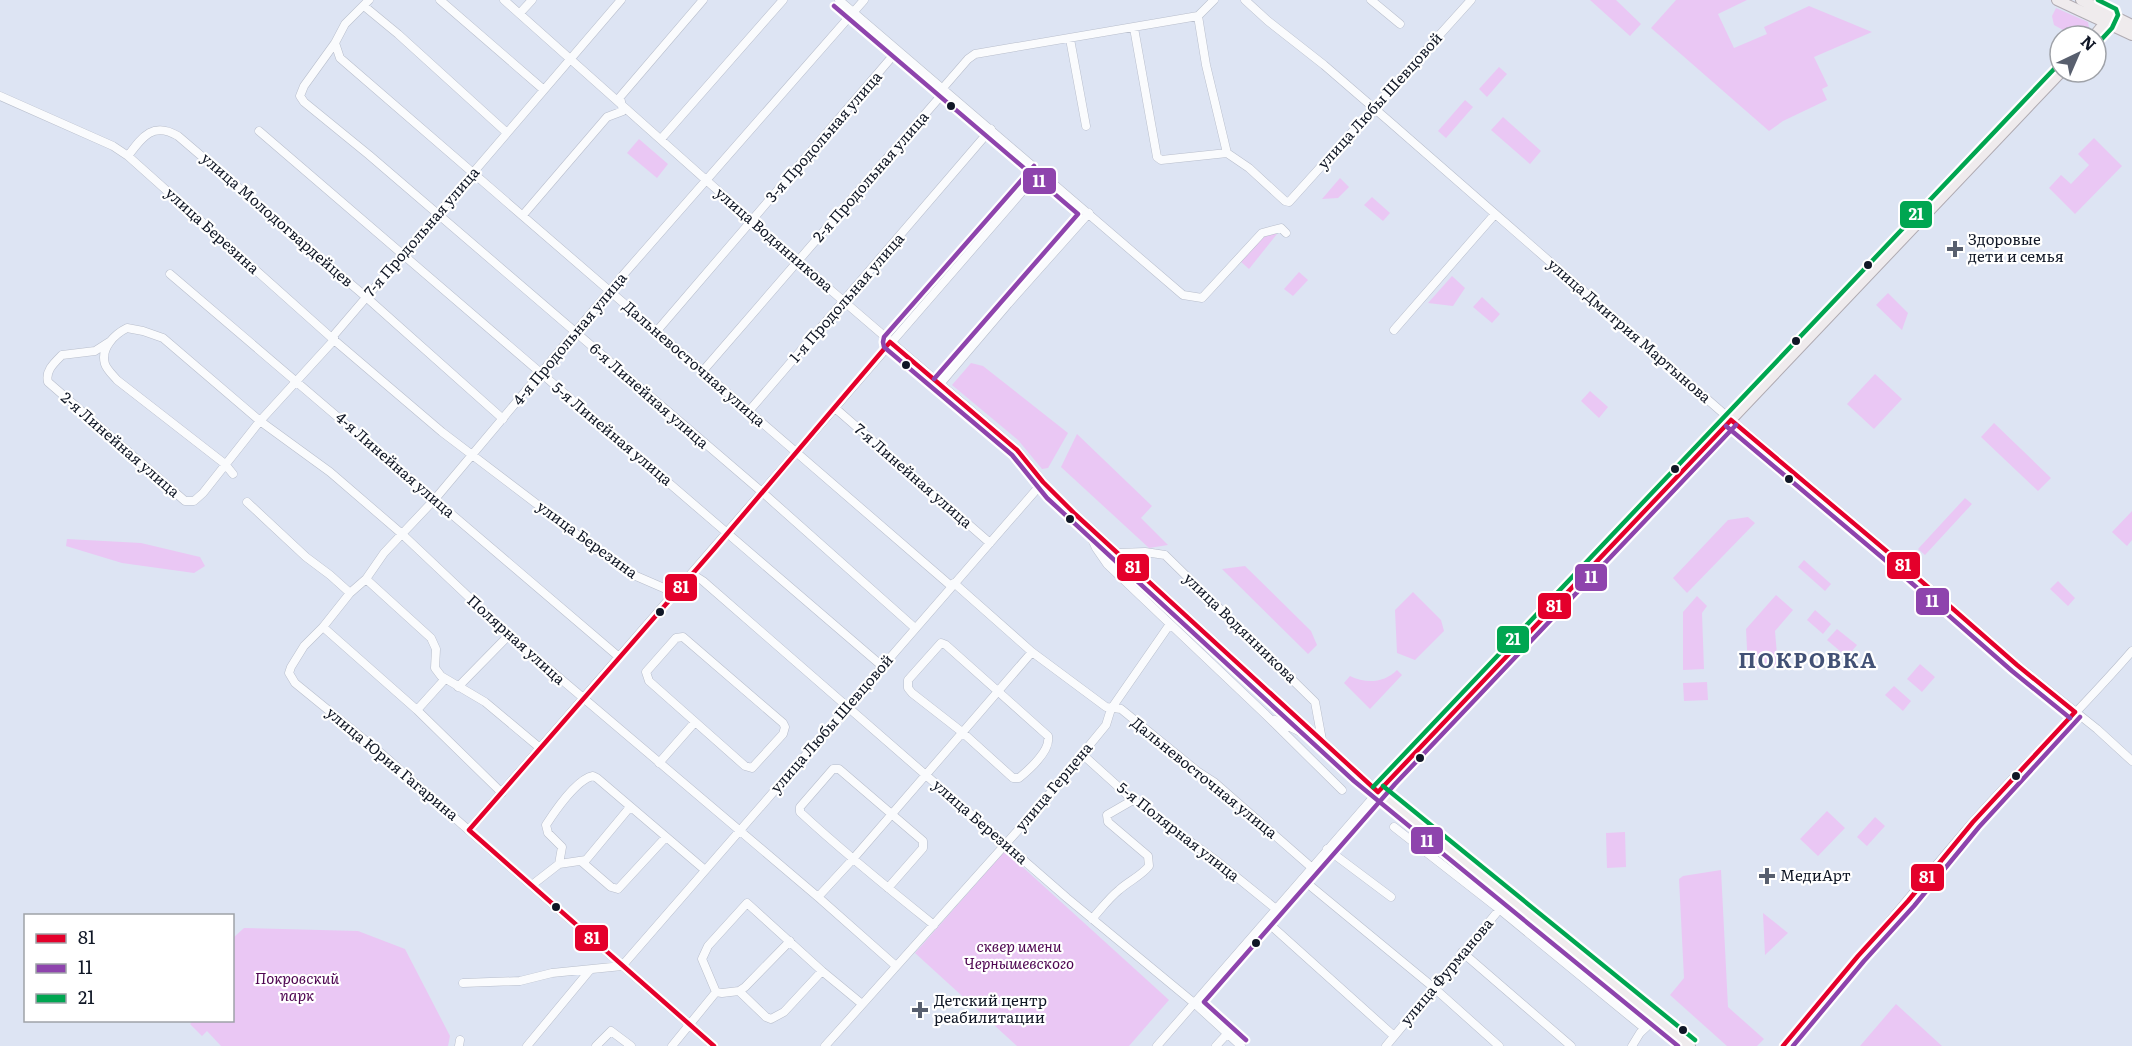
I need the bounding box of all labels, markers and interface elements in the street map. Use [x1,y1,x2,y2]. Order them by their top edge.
north arrow [2048,24,2108,84]
street label: улица Любы Шевцовой [1311,26,1447,174]
text: N [2076,29,2102,56]
street label: 3-я Продольная улица [759,65,887,207]
unlabelled marker [945,100,957,112]
street label: 2-я Продольная улица [806,105,934,247]
street label: улица Молодогвардейцев [197,146,359,292]
street label: 7-я Продольная улица [358,160,485,301]
line badge: 11 [1022,167,1057,195]
text: 11 [1032,168,1046,192]
street label: улица Березина [161,181,266,279]
street label: улица Водянникова [711,181,840,297]
line badge: 21 [1899,200,1933,229]
text: 21 [1908,201,1924,225]
street label: 1-я Продольная улица [783,226,909,367]
place label: Здоровые дети и семья [1968,227,2064,267]
marker: Здоровые дети и семья [1946,240,1964,258]
street label: улица Дмитрия Мартынова [1543,252,1718,408]
unlabelled marker [1862,259,1874,271]
street label: 4-я Продольная улица [506,266,632,410]
street label: Дальневосточная улица [619,294,772,432]
unlabelled marker [1790,335,1802,347]
street label: 6-я Линейная улица [585,336,715,454]
unlabelled marker [900,359,912,371]
street label: 5-я Линейная улица [548,375,679,491]
street label: 2-я Линейная улица [56,386,186,503]
street label: 4-я Линейная улица [331,405,461,523]
street label: 7-я Линейная улица [850,417,979,533]
unlabelled marker [1669,463,1681,475]
unlabelled marker [1783,473,1795,485]
street label: улица Березина [533,494,644,584]
unlabelled marker [1064,513,1076,525]
line badge: 81 [1886,551,1921,580]
text: 81 [1895,552,1911,576]
line badge: 81 [1116,553,1150,582]
text: 81 [1125,554,1141,578]
line badge: 11 [1574,563,1608,592]
text: 11 [1584,564,1598,588]
street label: улица Водянникова [1179,566,1304,688]
line badge: 81 [664,573,698,602]
text: 81 [673,574,689,598]
line badge: 11 [1915,587,1950,616]
street label: Полярная улица [463,588,572,690]
text: 11 [1925,588,1939,612]
line badge: 81 [1537,592,1572,620]
text: 81 [1546,593,1562,617]
unlabelled marker [654,606,666,618]
line badge: 21 [1496,625,1530,654]
text: 21 [1505,626,1521,650]
district label: ПОКРОВКА [1738,643,1878,674]
street label: улица Любы Шевцовой [764,649,898,797]
street label: улица Юрия Гагарина [322,700,465,826]
street label: Дальневосточная улица [1127,710,1284,844]
street label: улица Герцена [1009,736,1098,836]
unlabelled marker [1414,752,1426,764]
unlabelled marker [2010,770,2022,782]
street label: улица Березина [928,773,1034,869]
street label: 5-я Полярная улица [1113,776,1246,887]
line badge: 11 [1410,826,1444,855]
text: 11 [1420,828,1434,852]
place label: МедиАрт [1780,863,1851,886]
line badge: 81 [1910,863,1945,892]
text: 81 [1919,864,1935,888]
marker: МедиАрт [1758,867,1776,885]
unlabelled marker [550,901,562,913]
street label: улица Фурманова [1394,912,1498,1030]
legend [24,914,234,1022]
text: 81 [78,923,95,950]
line badge: 81 [574,924,609,952]
text: 81 [584,925,600,949]
park label: сквер имени Чернышевского [964,934,1074,974]
unlabelled marker [1250,937,1262,949]
text: 11 [78,953,93,980]
park label: Покровский парк [255,966,339,1006]
text: 21 [78,983,94,1010]
place label: Детский центр реабилитации [934,988,1047,1028]
marker: Детский центр реабилитации [911,1001,929,1019]
unlabelled marker [1677,1024,1689,1036]

